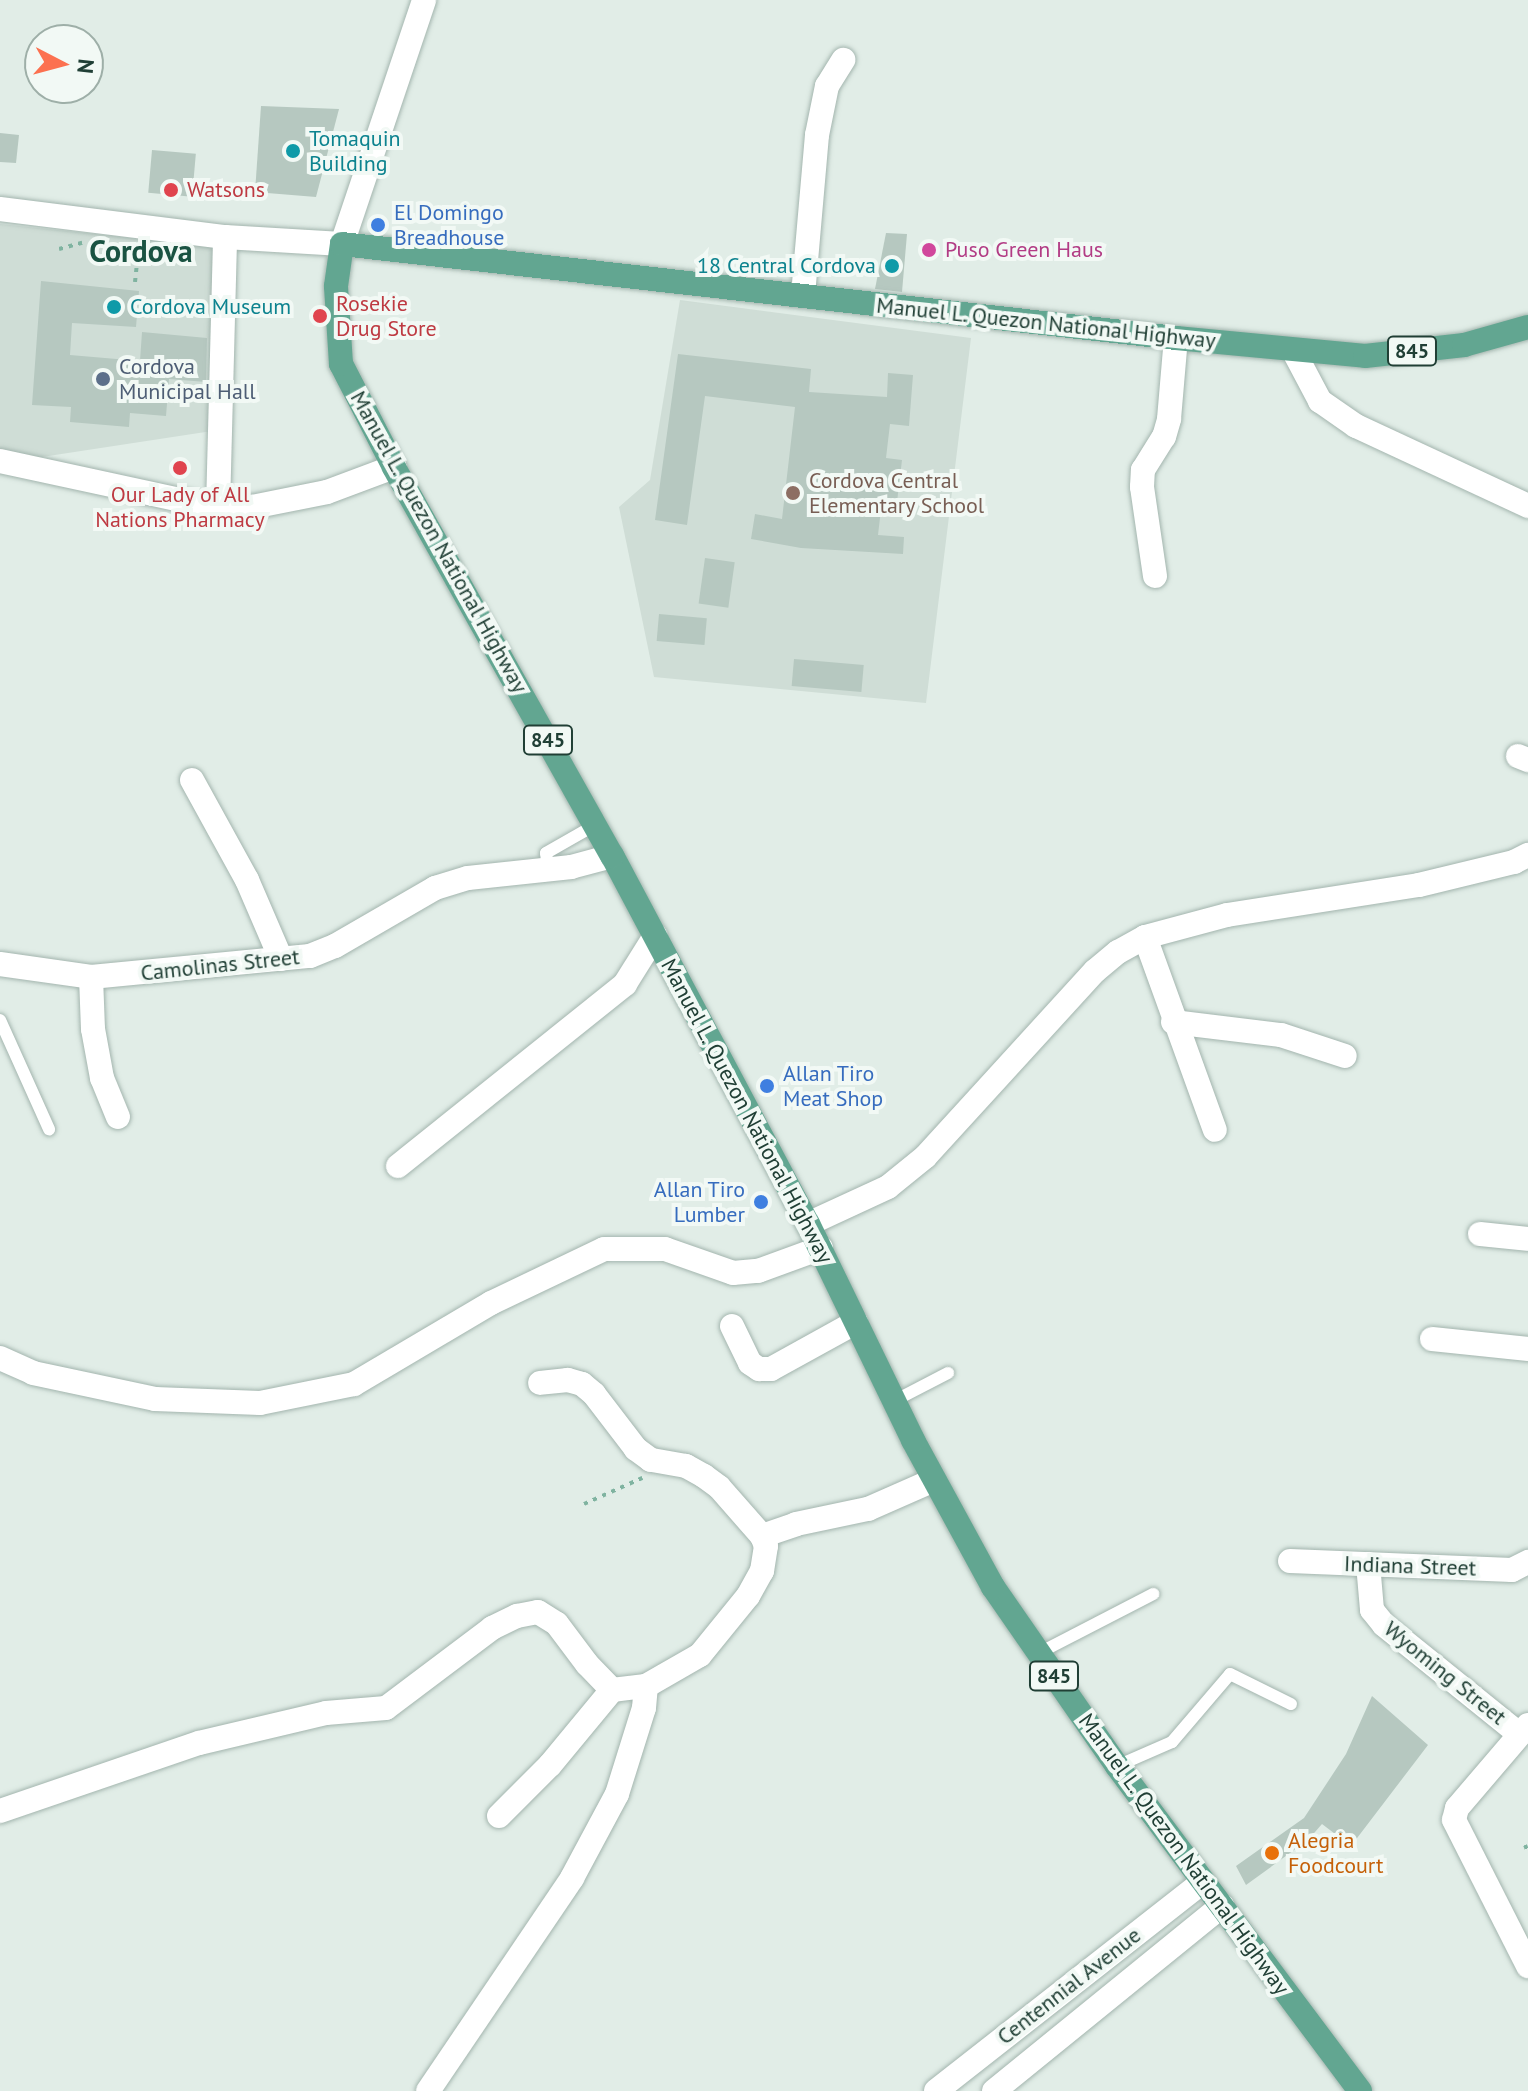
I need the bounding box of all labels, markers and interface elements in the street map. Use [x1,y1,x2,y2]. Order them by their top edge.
north arrow [24,24,104,104]
text: N [71,58,101,75]
place label: Tomaquin Building [309,125,401,176]
marker: Tomaquin Building [284,142,302,160]
place label: Watsons [187,177,265,203]
marker: Watsons [162,181,180,199]
place label: El Domingo Breadhouse [394,199,504,250]
marker: El Domingo Breadhouse [369,216,387,234]
district label: Cordova [89,233,193,269]
place label: Puso Green Haus [945,237,1103,263]
marker: Puso Green Haus [920,241,938,259]
place label: 18 Central Cordova [697,253,876,279]
marker: 18 Central Cordova [883,257,901,275]
place label: Rosekie Drug Store [336,290,437,342]
street label: Manuel L. Quezon National Highway [874,292,1218,354]
place label: Cordova Museum [130,294,291,320]
marker: Cordova Museum [105,298,123,316]
marker: Rosekie Drug Store [311,307,329,325]
road number: 845 [1386,335,1438,367]
place label: Cordova Municipal Hall [119,353,256,404]
marker: Cordova Municipal Hall [94,370,112,388]
street label: Manuel L. Quezon National Highway [344,386,534,698]
marker: Our Lady of All Nations Pharmacy [171,459,189,477]
place label: Cordova Central Elementary School [809,467,985,518]
place label: Our Lady of All Nations Pharmacy [95,481,265,532]
marker: Cordova Central Elementary School [784,484,802,502]
road number: 845 [522,724,574,756]
street label: Camolinas Street [139,944,301,986]
street label: Manuel L. Quezon National Highway [655,954,839,1268]
place label: Allan Tiro Meat Shop [783,1060,883,1112]
marker: Allan Tiro Meat Shop [758,1077,776,1095]
place label: Allan Tiro Lumber [653,1176,745,1228]
marker: Allan Tiro Lumber [752,1193,770,1211]
street label: Indiana Street [1344,1551,1476,1581]
street label: Wyoming Street [1379,1616,1511,1730]
road number: 845 [1028,1660,1080,1692]
street label: Manuel L. Quezon National Highway [1073,1708,1295,2000]
place label: Alegria Foodcourt [1288,1827,1383,1878]
marker: Alegria Foodcourt [1263,1844,1281,1862]
street label: Centennial Avenue [992,1922,1146,2050]

